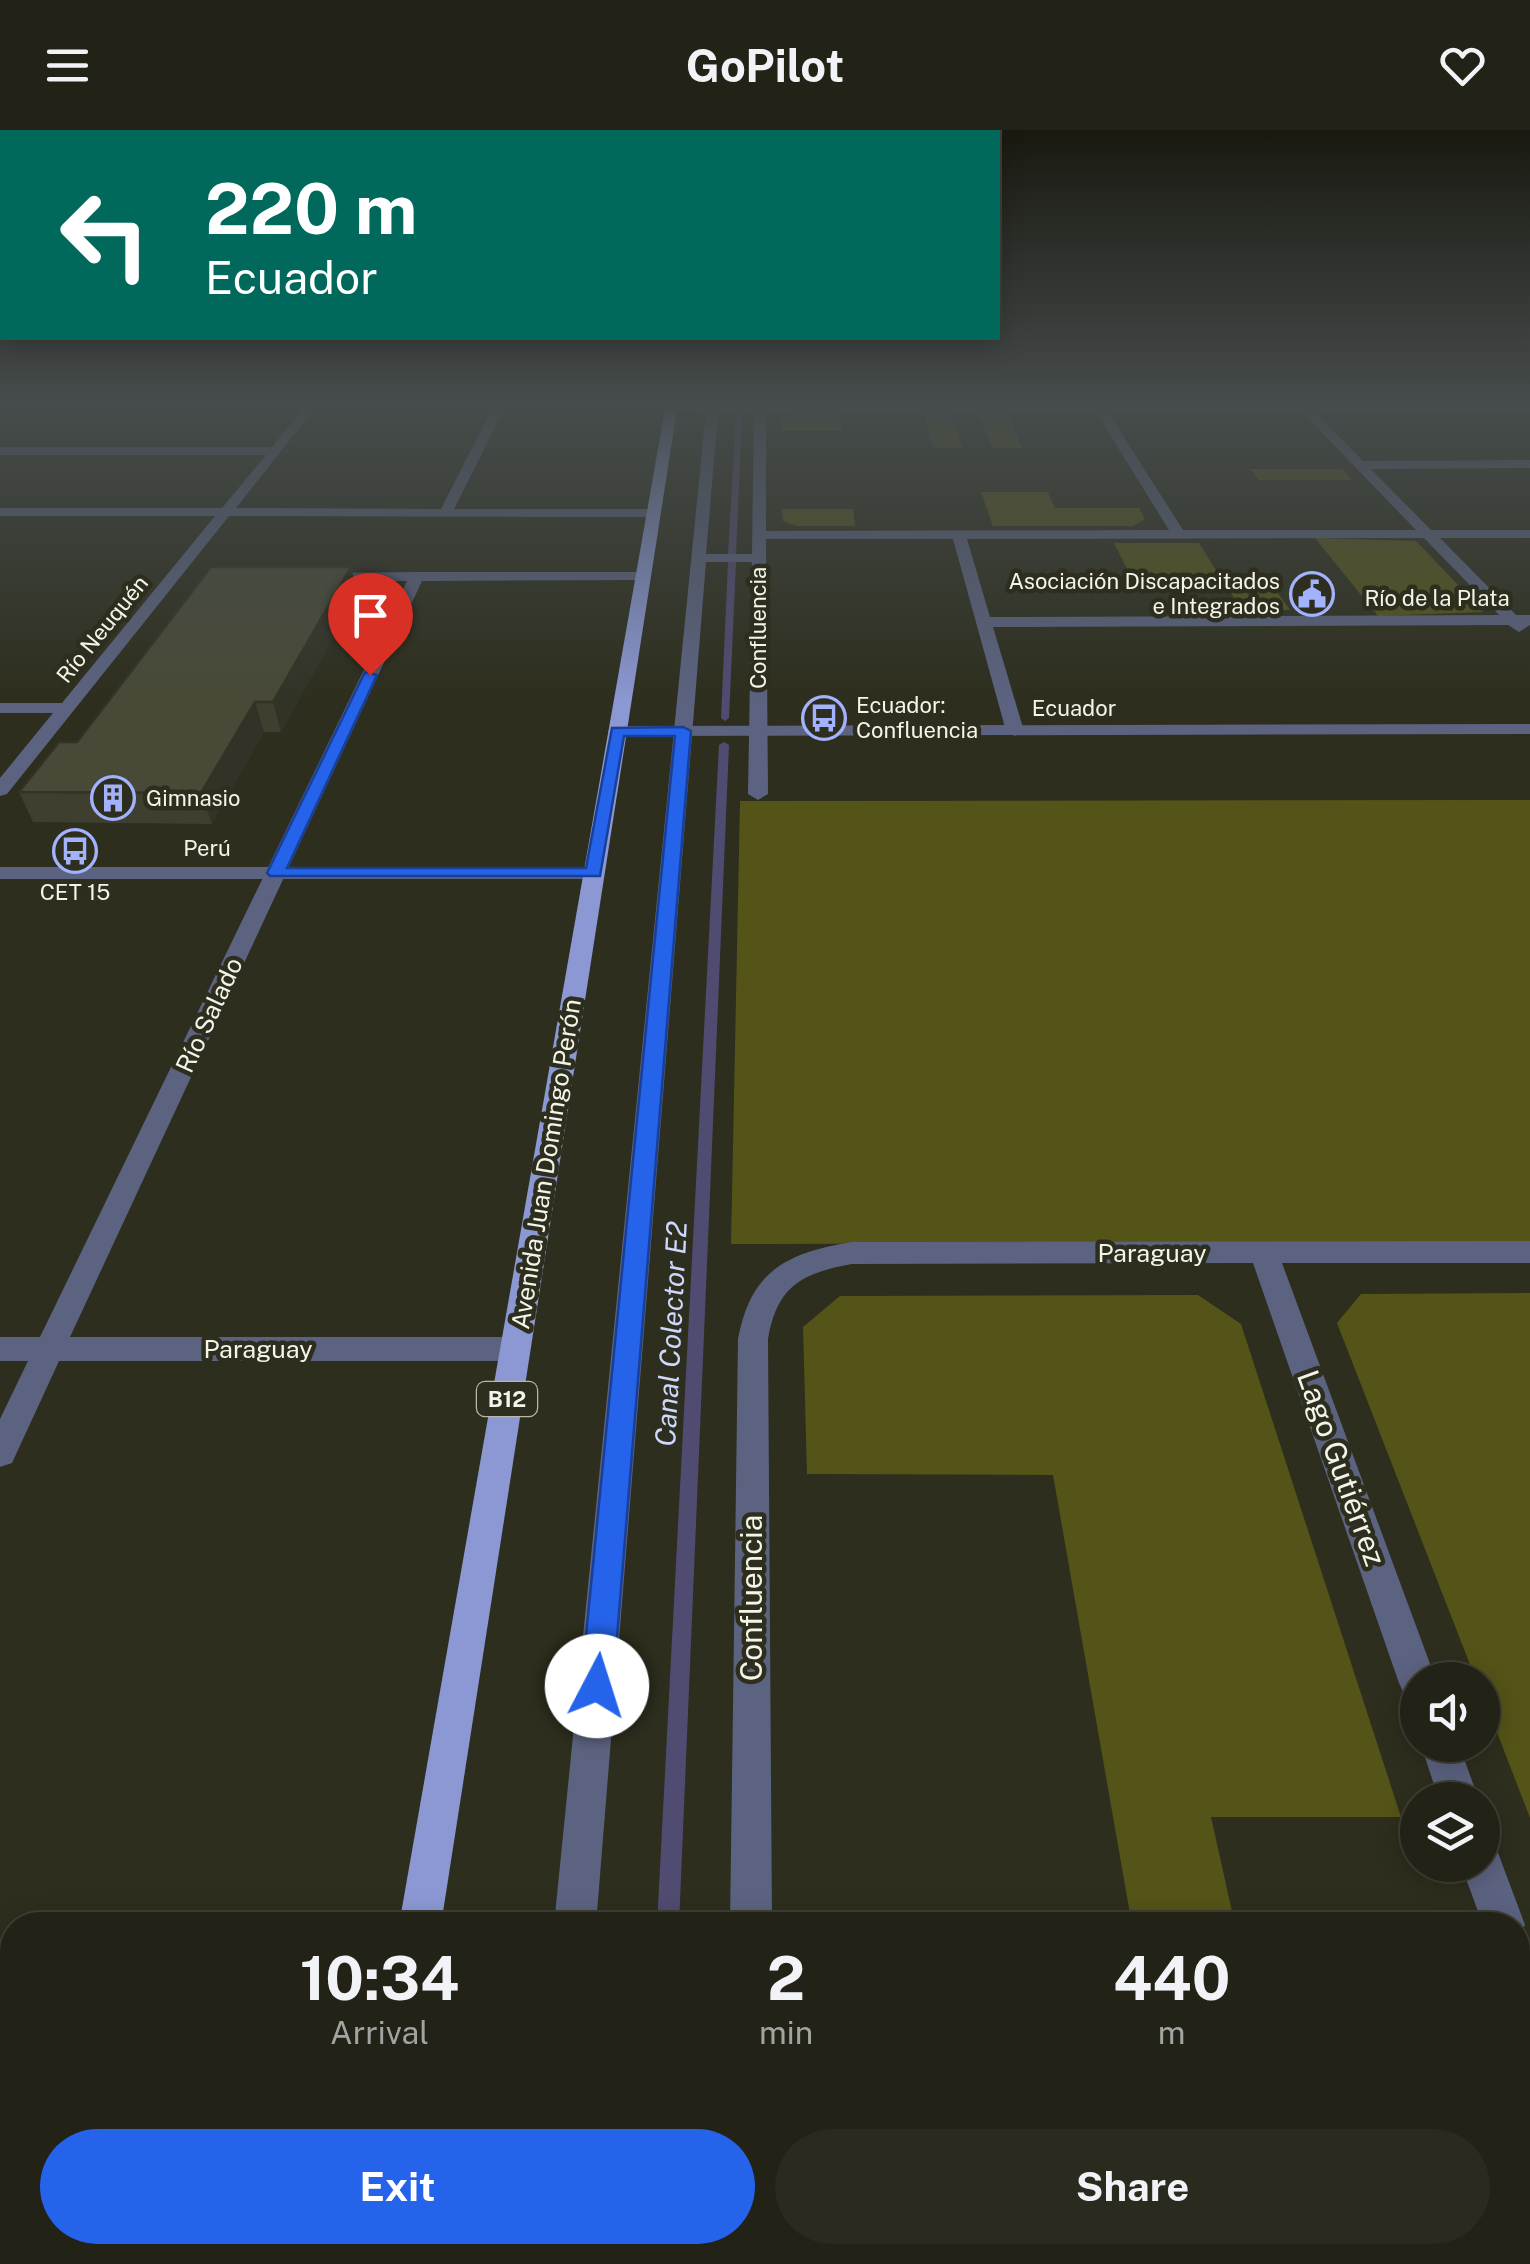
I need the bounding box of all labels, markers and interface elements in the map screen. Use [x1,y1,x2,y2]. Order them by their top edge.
icon: menu [40,38,95,93]
icon: heart [1435,38,1490,93]
text: GoPilot [686,39,844,92]
text: 220 m [205,167,418,250]
icon: left [40,170,170,300]
text: Ecuador [205,251,378,304]
street label: Confluencia [745,567,771,689]
place label: Asociación Discapacitados e Integrados [1009,568,1280,619]
street label: Río Neuquén [51,570,153,688]
public building icon: Asociación Discapacitados e Integrados [1289,571,1335,617]
pin [328,573,413,676]
street label: Río de la Plata [1364,585,1510,611]
icon: arrive [343,588,398,643]
place label: Ecuador: Confluencia [856,692,978,743]
bus stop icon: Ecuador: Confluencia [801,695,847,741]
street label: Ecuador [1032,695,1116,721]
building icon: Gimnasio [90,775,136,821]
place label: Gimnasio [146,785,240,811]
bus stop icon: CET 15 [52,828,98,874]
street label: Perú [183,835,231,861]
place label: CET 15 [40,879,110,905]
street label: Río Salado [169,953,249,1077]
street label: Avenida Juan Domingo Perón [505,997,587,1331]
water label: Canal Colector E2 [648,1221,693,1447]
street label: Paraguay [1097,1238,1207,1268]
street label: Paraguay [203,1334,313,1364]
street label: Lago Gutiérrez [1290,1365,1394,1570]
road number: B12 [477,1382,537,1416]
street label: Confluencia [733,1515,769,1681]
position arrow [545,1634,649,1738]
map controls [1400,1662,1500,1882]
button: sound [1400,1662,1500,1762]
button: layers [1400,1782,1500,1882]
text: 10:34 [300,1943,459,2014]
text: 2 [767,1943,805,2014]
text: 440 [1113,1943,1230,2014]
text: Arrival [330,2014,429,2051]
text: min [759,2014,813,2051]
text: m [1158,2014,1185,2051]
button: Exit [40,2129,755,2244]
button: Share [775,2129,1490,2244]

